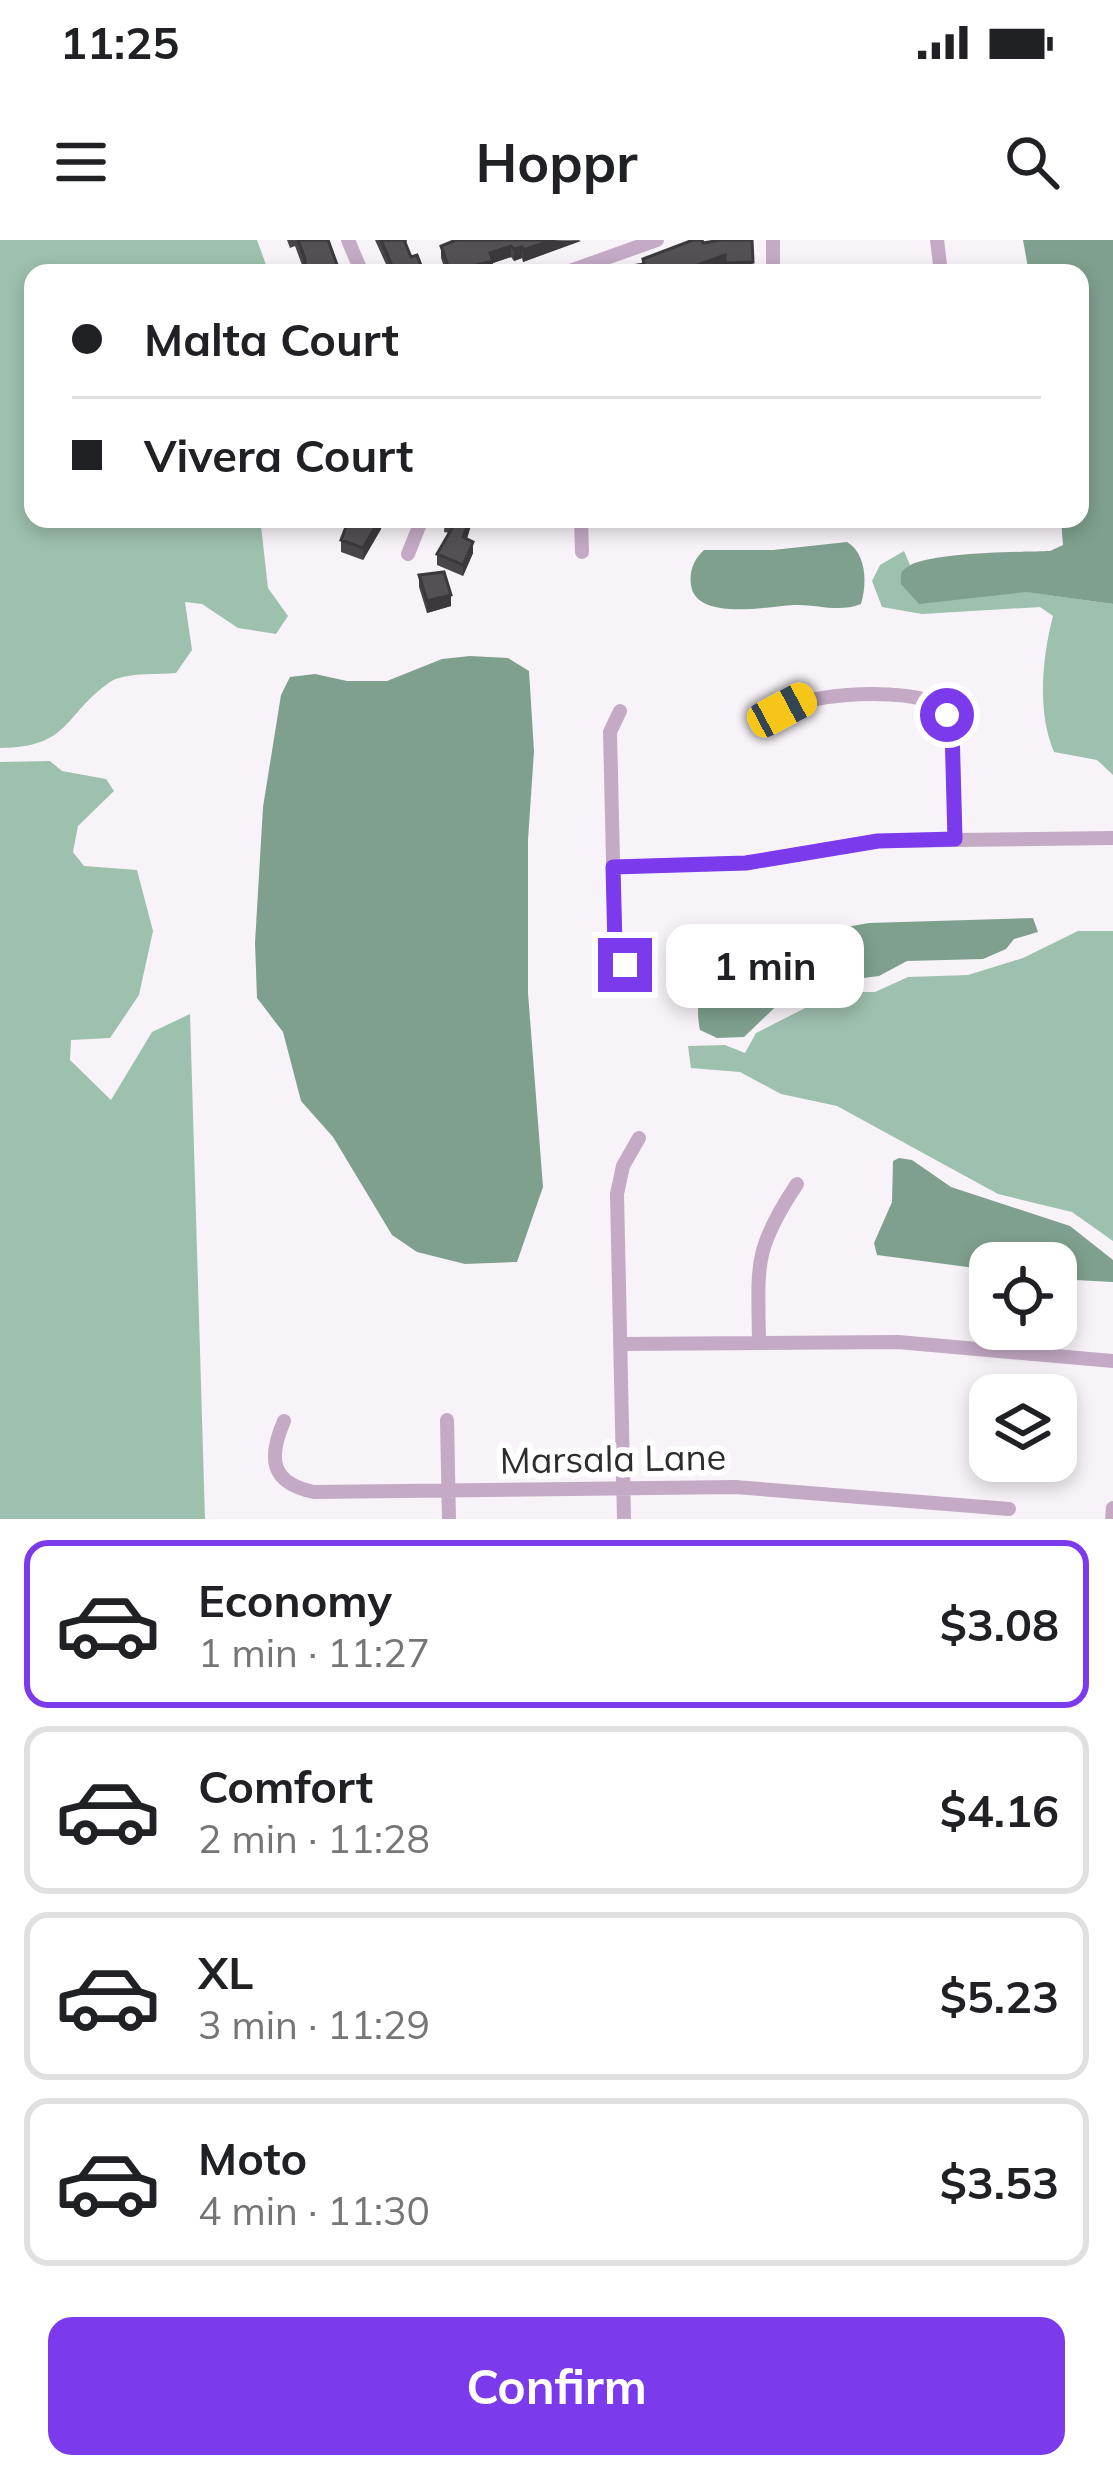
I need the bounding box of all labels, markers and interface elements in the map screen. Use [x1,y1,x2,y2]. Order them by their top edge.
text: 11:25 [60,14,179,70]
text: Hoppr [476,128,637,196]
icon: menu [48,129,114,195]
icon: search [999,129,1065,195]
text: Malta Court [144,311,399,367]
text: Vivera Court [144,427,413,483]
car [742,677,822,743]
route start [920,688,974,742]
callout: 1 min [667,923,865,1007]
route end [598,938,652,992]
text: 1 min [714,941,816,990]
map controls [969,1242,1077,1482]
button: locate [969,1242,1077,1350]
button: layers [969,1374,1077,1482]
street label: Marsala Lane [499,1434,727,1482]
icon: car [54,1570,162,1678]
text: Economy [198,1572,392,1628]
text: $3.08 [940,1596,1059,1652]
text: 1 min · 11:27 [198,1628,430,1677]
icon: car [54,1756,162,1864]
text: Comfort [198,1758,373,1814]
text: $4.16 [940,1782,1059,1838]
text: 2 min · 11:28 [198,1814,430,1863]
icon: car [54,1942,162,2050]
text: XL [198,1944,253,2000]
text: $5.23 [940,1968,1059,2024]
text: 3 min · 11:29 [198,2000,430,2049]
icon: car [54,2128,162,2236]
text: Moto [198,2130,307,2186]
text: $3.53 [940,2154,1059,2210]
text: 4 min · 11:30 [198,2186,430,2235]
button: Confirm [48,2317,1065,2455]

